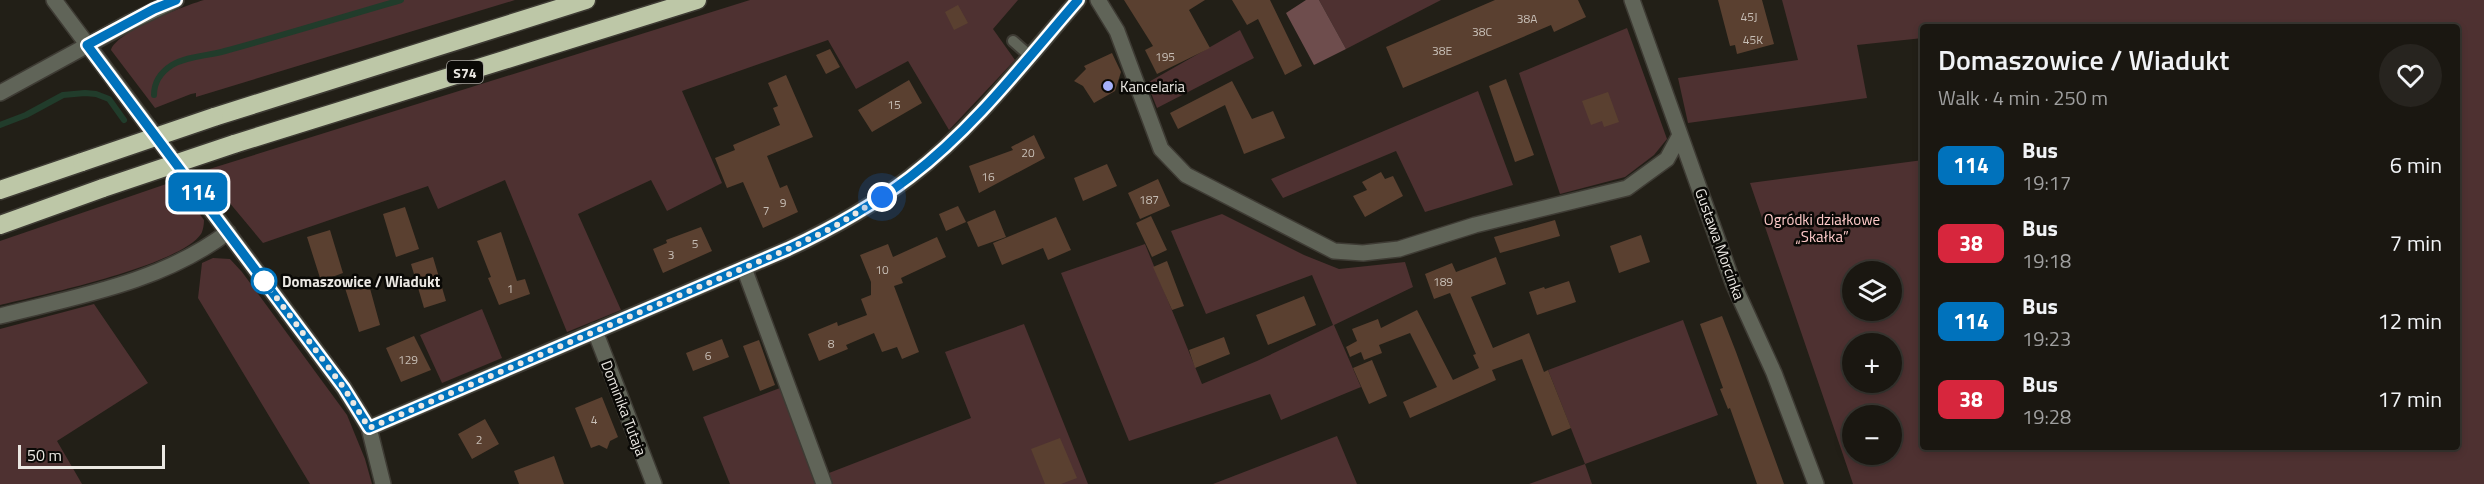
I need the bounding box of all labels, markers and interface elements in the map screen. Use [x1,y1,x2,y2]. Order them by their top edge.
house number: 45J [1741,7,1757,26]
house number: 38A [1517,9,1537,28]
house number: 38C [1472,22,1492,41]
house number: 45K [1743,30,1763,49]
text: Domaszowice / Wiadukt [1938,38,2229,81]
house number: 38E [1432,41,1452,60]
button: heart [2379,44,2442,107]
house number: 195 [1155,47,1175,66]
road number: S74 [447,61,483,83]
place label: Kancelaria [1120,75,1186,98]
marker: Kancelaria [1101,79,1115,93]
text: Walk · 4 min · 250 m [1938,82,2108,113]
house number: 15 [887,95,901,114]
text: Bus [2022,133,2058,167]
house number: 20 [1021,143,1035,162]
text: 6 min [2390,148,2442,182]
text: 114 [1953,149,1989,181]
house number: 16 [981,167,995,186]
text: 19:17 [2022,167,2071,198]
line badge: 114 [164,172,232,212]
text: 114 [180,176,216,208]
your location [867,182,897,212]
street label: Gustawa Morcinka [1689,185,1751,303]
house number: 187 [1139,190,1159,209]
house number: 9 [780,193,787,212]
house number: 7 [763,201,769,220]
park label: Ogródki działkowe „Skałka” [1764,208,1880,248]
text: Bus [2022,211,2058,245]
text: 7 min [2390,226,2442,260]
text: 38 [1959,227,1983,259]
house number: 5 [692,234,699,253]
house number: 3 [668,245,674,264]
text: 19:18 [2022,245,2071,276]
house number: 10 [875,260,889,279]
map controls [1842,261,1902,465]
button: layers [1842,261,1902,321]
marker: Domaszowice / Wiadukt [251,268,277,294]
place label: Domaszowice / Wiadukt [282,270,441,293]
house number: 189 [1433,272,1453,291]
house number: 1 [507,279,513,298]
text: Bus [2022,289,2058,323]
text: 12 min [2377,304,2442,338]
text: 114 [1953,305,1989,337]
text: 19:23 [2022,323,2071,354]
button: + [1842,333,1902,393]
house number: 8 [828,334,835,353]
house number: 6 [705,346,712,365]
house number: 129 [398,350,418,369]
street label: Dominika Tutaja [595,357,653,460]
text: Bus [2022,367,2058,401]
text: 17 min [2377,382,2442,416]
text: 38 [1959,383,1983,415]
text: 19:28 [2022,401,2071,432]
button: − [1842,405,1902,465]
house number: 4 [591,410,598,429]
house number: 2 [476,430,482,449]
scale bar [18,442,165,470]
text: 50 m [27,443,62,467]

